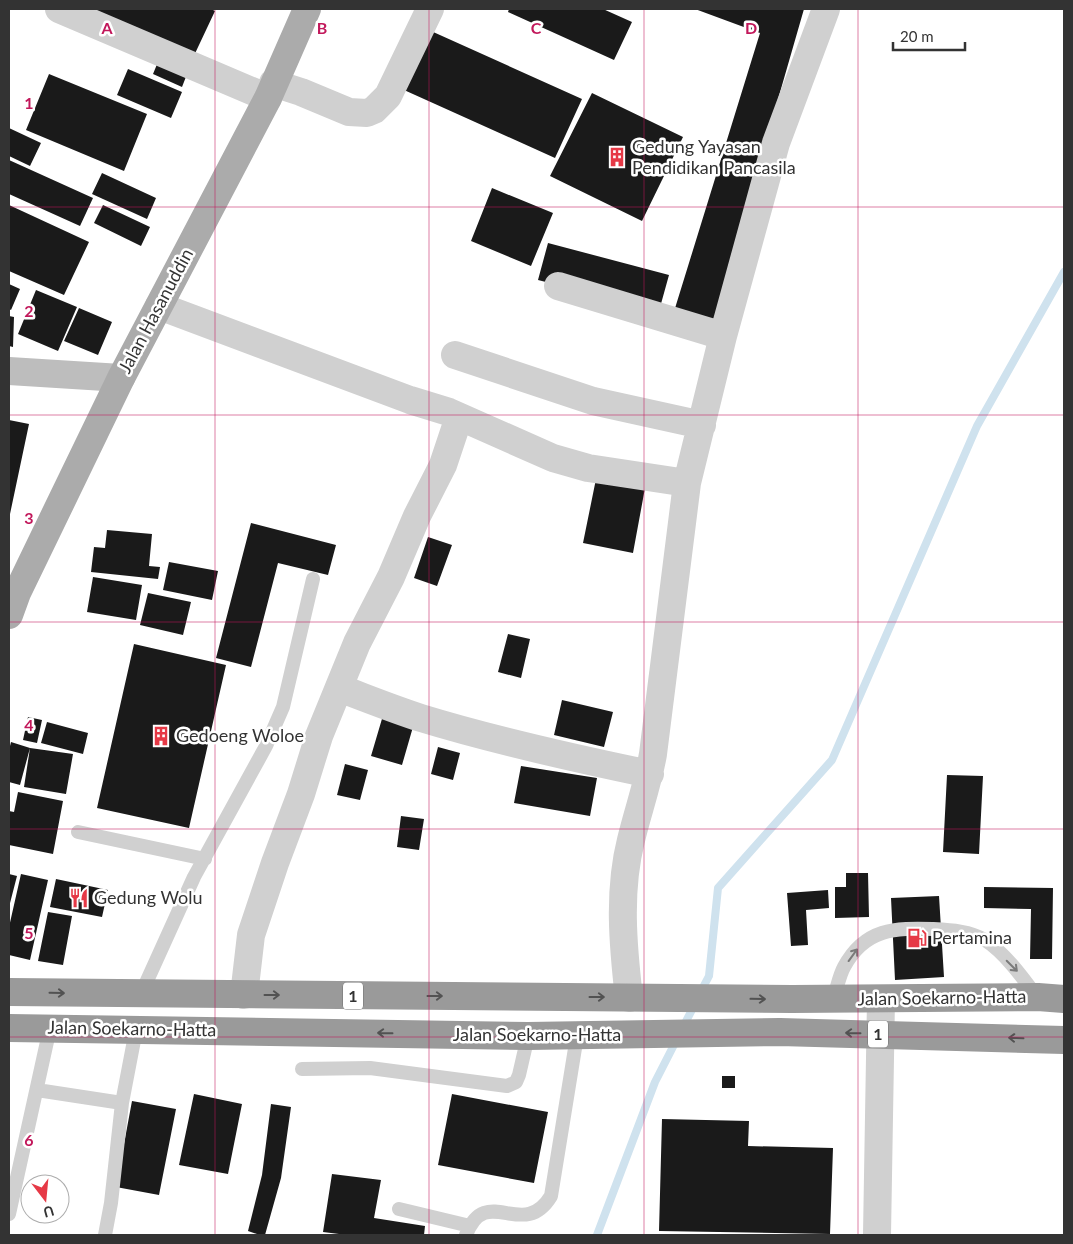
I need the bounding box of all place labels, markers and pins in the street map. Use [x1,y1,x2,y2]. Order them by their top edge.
place label: Gedung Yayasan Pendidikan Pancasila [632,135,796,178]
building icon: Gedung Yayasan Pendidikan Pancasila [606,146,628,168]
place label: Gedoeng Woloe [176,724,304,746]
building icon: Gedoeng Woloe [150,725,172,747]
place label: Gedung Wolu [94,886,203,908]
restaurant icon: Gedung Wolu [68,887,90,909]
place label: Pertamina [932,926,1012,948]
fuel station icon: Pertamina [906,927,928,949]

